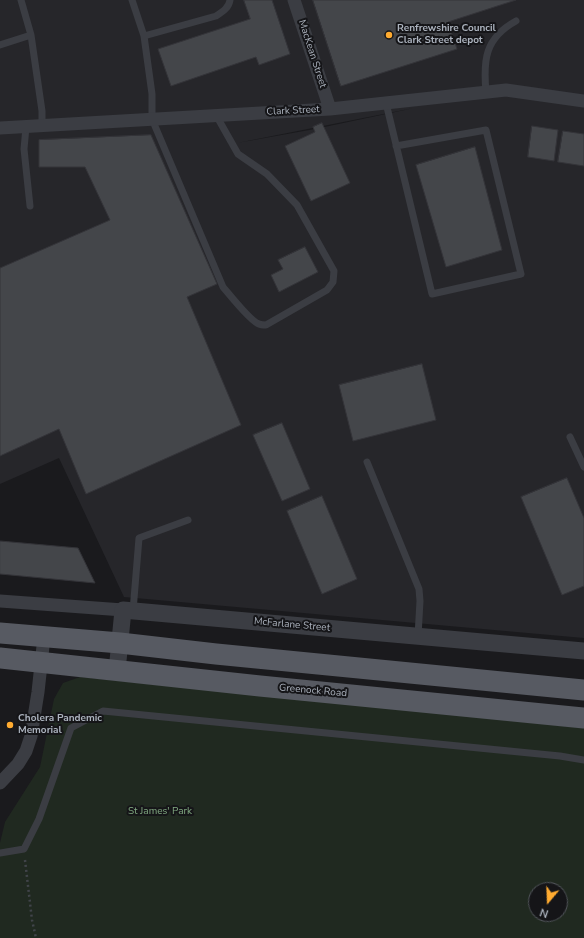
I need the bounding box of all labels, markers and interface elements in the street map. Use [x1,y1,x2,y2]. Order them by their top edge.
street label: MacKean Street [295,18,329,90]
place label: Renfrewshire Council Clark Street depot [397,23,496,46]
marker: Renfrewshire Council Clark Street depot [384,30,394,40]
street label: Clark Street [266,104,320,118]
street label: McFarlane Street [253,616,331,634]
street label: Greenock Road [279,682,347,700]
place label: Cholera Pandemic Memorial [18,713,102,736]
marker: Cholera Pandemic Memorial [5,720,15,730]
park label: St James' Park [128,806,192,818]
north arrow [528,882,568,922]
text: N [538,904,551,921]

